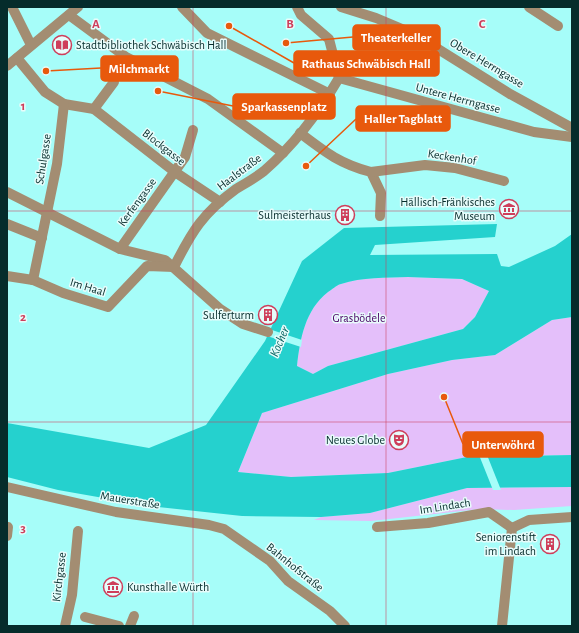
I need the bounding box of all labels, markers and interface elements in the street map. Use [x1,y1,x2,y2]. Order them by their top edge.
text: A [92,18,100,31]
text: B [286,18,294,31]
text: C [479,18,486,31]
callout: Theaterkeller [353,25,440,50]
text: Theaterkeller [361,32,432,45]
library icon: Stadtbibliothek Schwäbisch Hall [51,34,73,56]
street label: Obere Herrngasse [448,36,526,90]
place label: Stadtbibliothek Schwäbisch Hall [76,39,226,51]
callout: Rathaus Schwäbisch Hall [294,51,439,76]
callout: Milchmarkt [101,56,178,81]
text: Rathaus Schwäbisch Hall [301,58,431,71]
text: Milchmarkt [109,63,170,76]
street label: Untere Herrngasse [414,81,502,115]
callout: Sparkassenplatz [233,94,335,119]
text: 1 [21,100,25,113]
text: Sparkassenplatz [241,101,327,114]
callout: Haller Tagblatt [356,106,450,131]
text: Haller Tagblatt [364,113,443,126]
street label: Blockgasse [140,127,188,167]
street label: Schulgasse [33,133,53,185]
street label: Keckenhof [427,147,478,167]
street label: Haalstraße [215,152,263,192]
street label: Kerfengasse [116,176,158,228]
place label: Hällisch-Fränkisches Museum [400,196,495,222]
museum icon: Hällisch-Fränkisches Museum [498,198,520,220]
building icon: Sulmeisterhaus [334,204,356,226]
place label: Sulmeisterhaus [258,209,331,221]
street label: Im Haal [69,276,107,298]
building icon: Sulferturm [257,304,279,326]
place label: Sulferturm [203,309,254,321]
text: 2 [20,311,26,324]
park label: Grasbödele [332,312,386,324]
water label: Kocher [268,324,292,359]
theatre icon: Neues Globe [388,429,410,451]
callout: Unterwöhrd [463,432,543,457]
place label: Neues Globe [326,434,385,446]
text: Unterwöhrd [471,439,535,452]
street label: Mauerstraße [99,489,161,511]
street label: Im Lindach [419,496,471,516]
text: 3 [20,522,26,535]
place label: Seniorenstift im Lindach [476,531,536,557]
building icon: Seniorenstift im Lindach [539,533,561,555]
street label: Bahnhofstraße [264,540,326,594]
street label: Kirchgasse [50,552,68,602]
museum icon: Kunsthalle Würth [102,576,124,598]
place label: Kunsthalle Würth [127,581,209,593]

